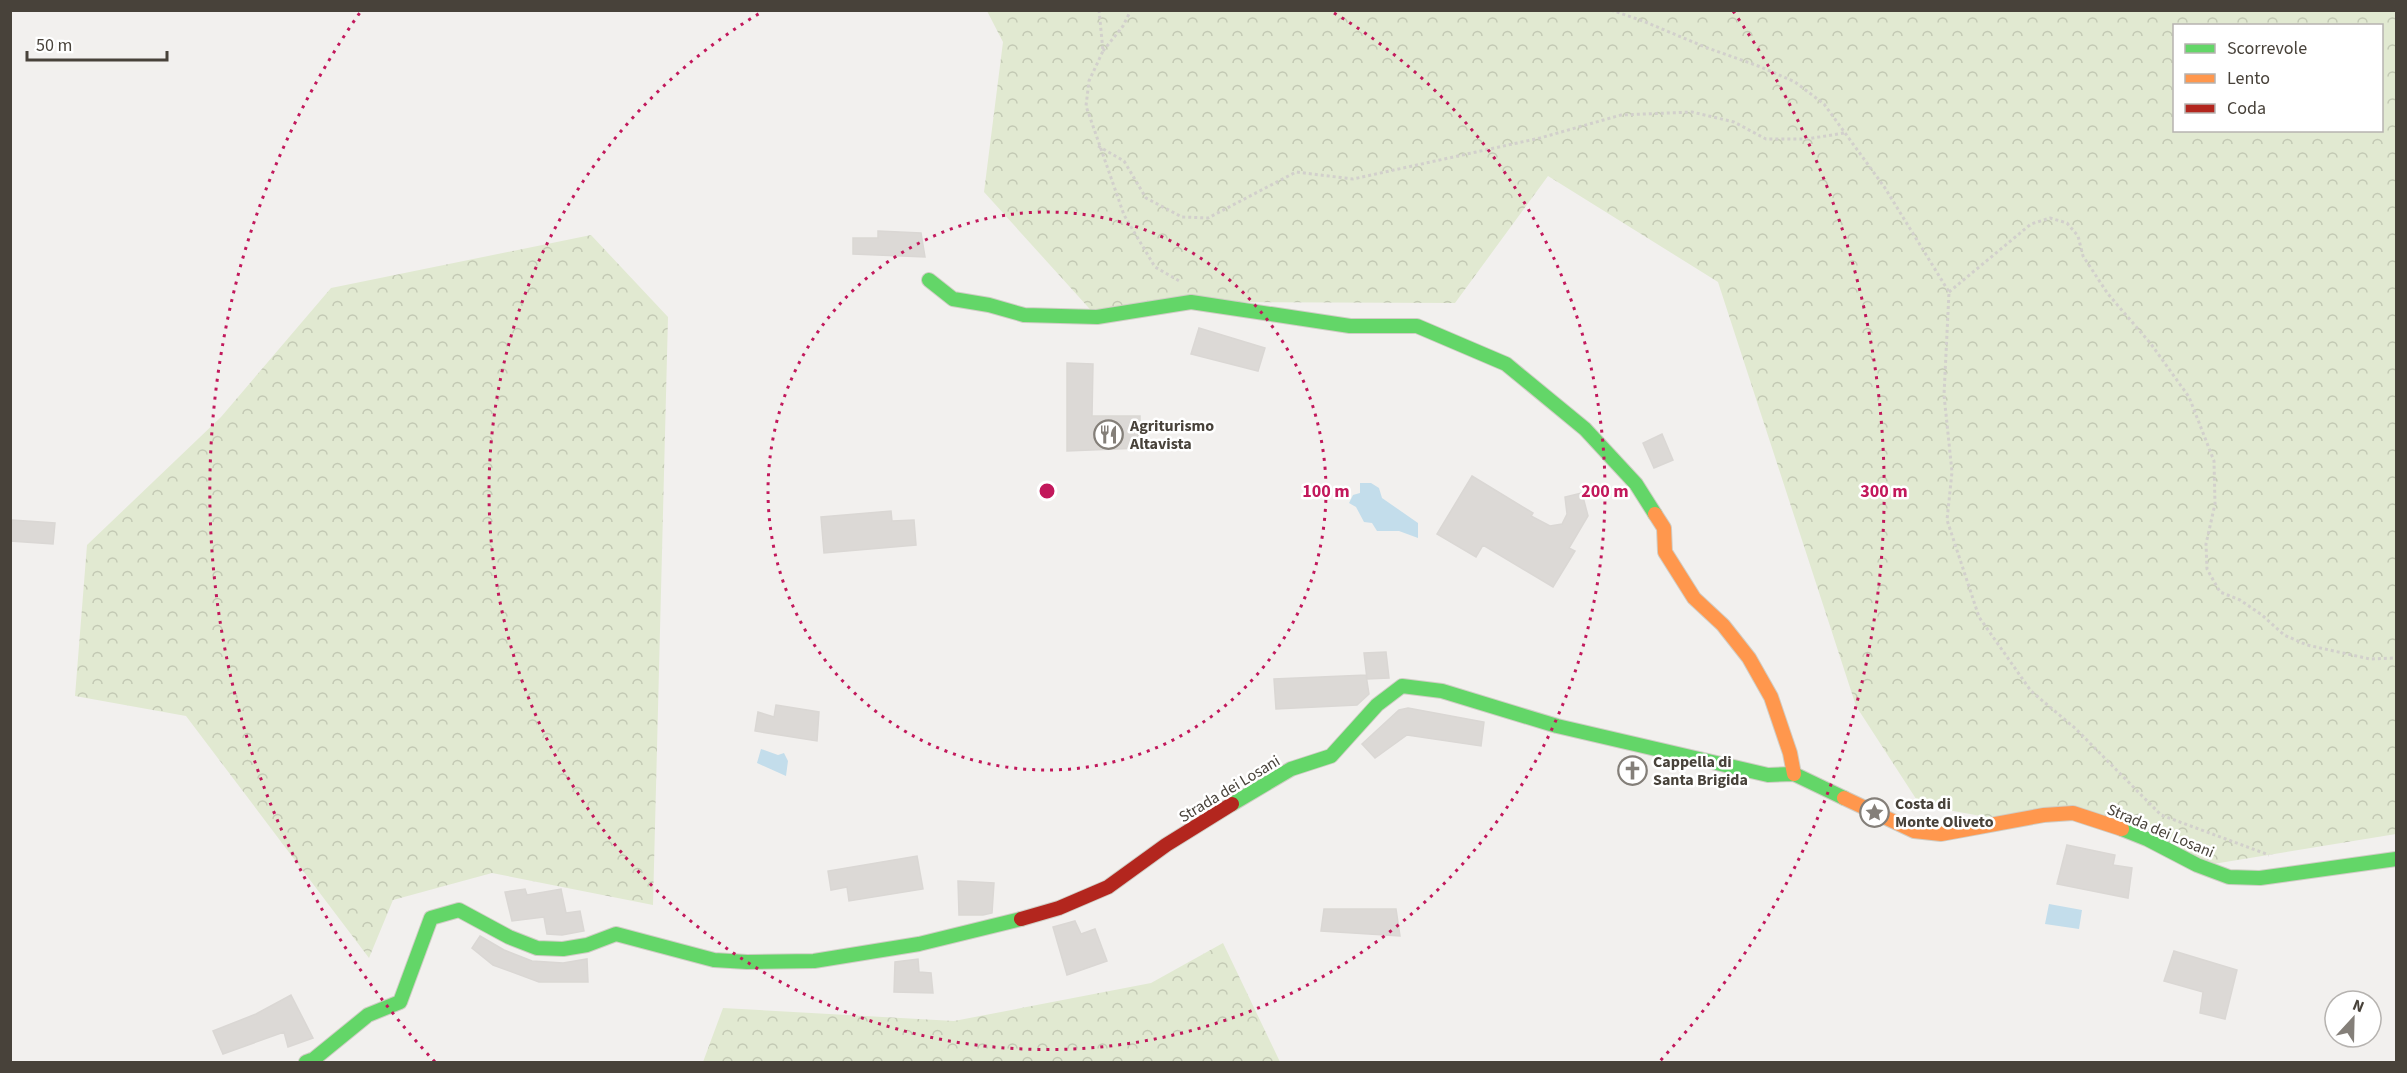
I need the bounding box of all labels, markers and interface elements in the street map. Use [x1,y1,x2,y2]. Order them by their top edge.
scale bar [27,24,166,62]
legend [2173,24,2383,132]
text: 50 m [36,33,72,58]
text: Scorrevole [2227,36,2307,61]
text: Lento [2227,66,2270,91]
text: Coda [2227,96,2266,121]
place label: Agriturismo Altavista [1129,415,1214,455]
restaurant icon: Agriturismo Altavista [1093,418,1125,450]
text: 100 m [1302,479,1350,504]
text: 200 m [1581,479,1629,504]
text: 300 m [1860,479,1908,504]
centre of rings [1037,481,1057,501]
street label: Strada dei Losani [1175,750,1284,828]
place label: Cappella di Santa Brigida [1653,751,1748,791]
church icon: Cappella di Santa Brigida [1616,754,1648,786]
place label: Costa di Monte Oliveto [1895,793,1994,833]
place icon: Costa di Monte Oliveto [1858,796,1890,828]
street label: Strada dei Losani [2104,798,2218,863]
north arrow [2323,989,2383,1049]
text: N [2349,994,2367,1018]

